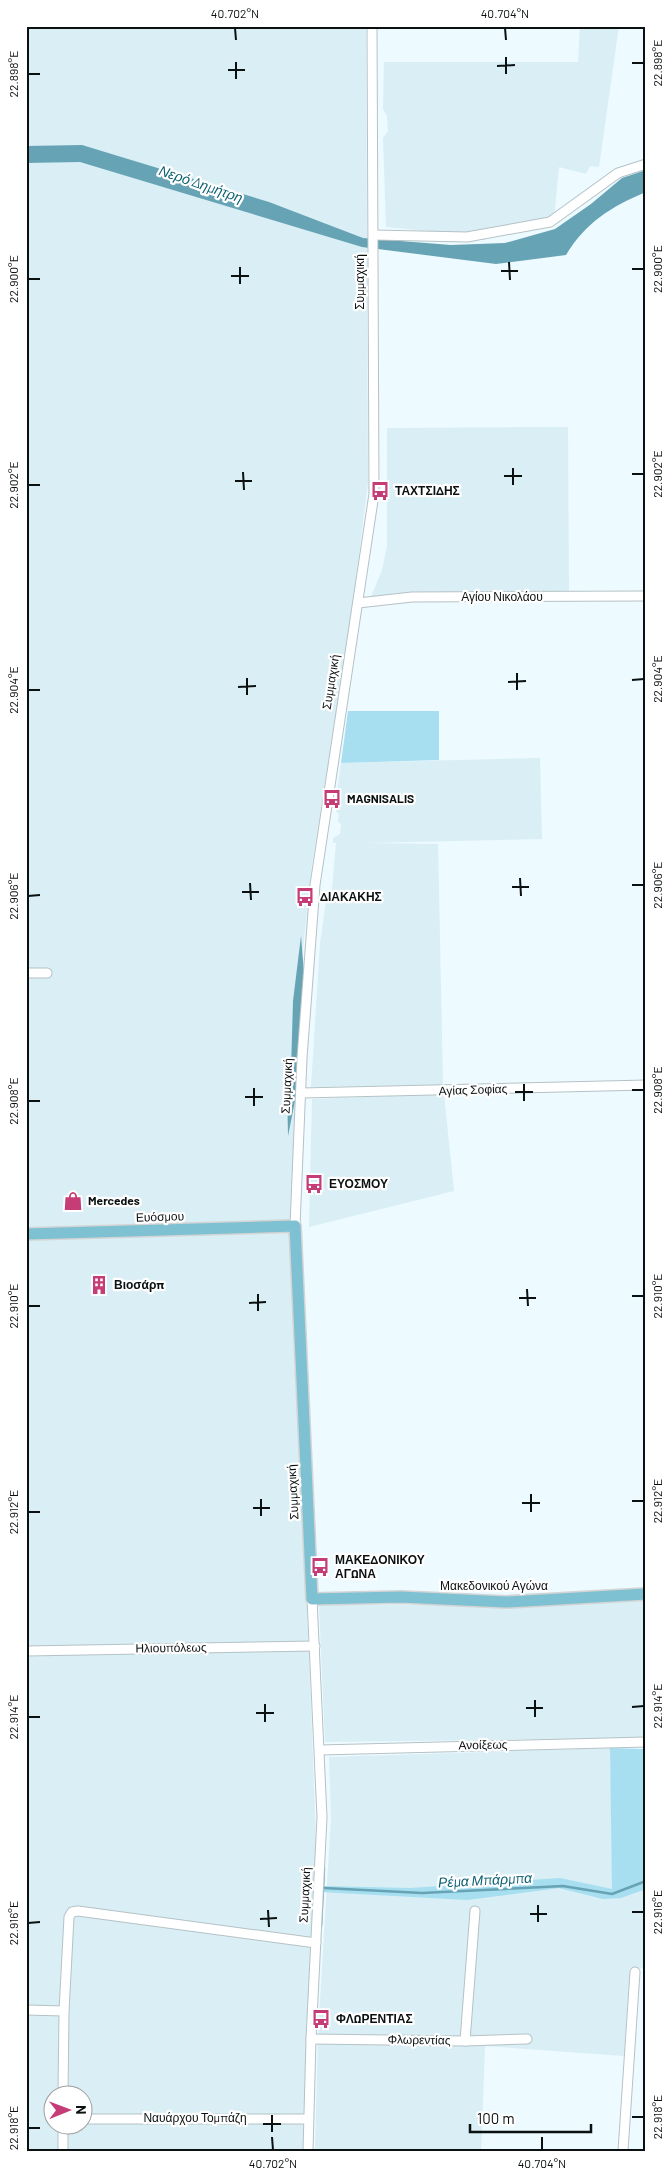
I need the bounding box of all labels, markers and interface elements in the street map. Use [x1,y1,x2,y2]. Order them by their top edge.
text: 40.702°N [211,6,259,20]
text: 40.704°N [481,6,529,20]
text: 22.898°E [650,40,664,86]
text: 22.898°E [6,51,20,97]
water label: Νερό Δημήτρη [157,161,245,206]
text: 22.900°E [650,245,664,293]
street label: Συμμαχική [352,254,367,310]
text: 22.900°E [6,255,20,303]
text: 22.902°E [650,450,664,498]
text: 22.902°E [6,461,20,509]
bus stop icon: ΤΑΧΤΣΙΔΗΣ [369,480,391,502]
place label: ΤΑΧΤΣΙΔΗΣ [395,483,460,497]
street label: Αγίου Νικολάου [461,589,543,604]
street label: Συμμαχική [319,653,342,711]
text: 22.904°E [650,655,664,703]
text: 22.904°E [6,666,20,714]
bus stop icon: MAGNISALIS [321,788,343,810]
place label: MAGNISALIS [347,791,414,805]
text: 22.906°E [650,861,664,909]
text: 22.906°E [6,872,20,920]
bus stop icon: ΔΙΑΚΑΚΗΣ [294,886,316,908]
place label: ΔΙΑΚΑΚΗΣ [320,889,382,903]
street label: Συμμαχική [278,1058,295,1114]
text: 22.908°E [650,1066,664,1114]
text: 22.908°E [6,1077,20,1125]
street label: Αγίας Σοφίας [438,1081,508,1098]
bus stop icon: ΕΥΟΣΜΟΥ [303,1173,325,1195]
place label: ΕΥΟΣΜΟΥ [329,1176,388,1190]
shop icon: Mercedes [62,1190,84,1212]
place label: Mercedes [88,1193,140,1207]
street label: Ευόσμου [136,1208,184,1224]
text: 22.910°E [650,1273,664,1319]
building icon: Βιοσάρπ [88,1274,110,1296]
place label: Βιοσάρπ [114,1277,164,1292]
text: 22.910°E [6,1283,20,1329]
street label: Συμμαχική [284,1464,301,1520]
text: 22.912°E [650,1479,664,1523]
text: 22.912°E [6,1490,20,1534]
place label: ΜΑΚΕΔΟΝΙΚΟΥ ΑΓΩΝΑ [335,1552,425,1580]
bus stop icon: ΜΑΚΕΔΟΝΙΚΟΥ ΑΓΩΝΑ [309,1556,331,1578]
street label: Μακεδονικού Αγώνα [440,1578,548,1593]
street label: Ηλιουπόλεως [135,1639,207,1656]
text: 22.914°E [650,1684,664,1728]
text: 22.914°E [6,1695,20,1739]
street label: Ανοίξεως [458,1737,508,1752]
street label: Συμμαχική [296,1867,313,1923]
water label: Ρέμα Μπάρμπα [437,1868,533,1890]
text: 22.916°E [650,1890,664,1934]
text: 22.916°E [6,1901,20,1945]
bus stop icon: ΦΛΩΡΕΝΤΙΑΣ [310,2008,332,2030]
place label: ΦΛΩΡΕΝΤΙΑΣ [336,2011,413,2025]
street label: Φλωρεντίας [387,2031,451,2048]
north arrow [42,2084,92,2134]
text: 22.918°E [650,2095,664,2139]
scale bar [470,2102,591,2134]
text: N [73,2105,90,2115]
text: 22.918°E [6,2106,20,2150]
text: 100 m [477,2109,515,2127]
street label: Ναυάρχου Τομπάζη [143,2110,247,2125]
text: 40.702°N [249,2156,297,2170]
text: 40.704°N [518,2156,566,2170]

